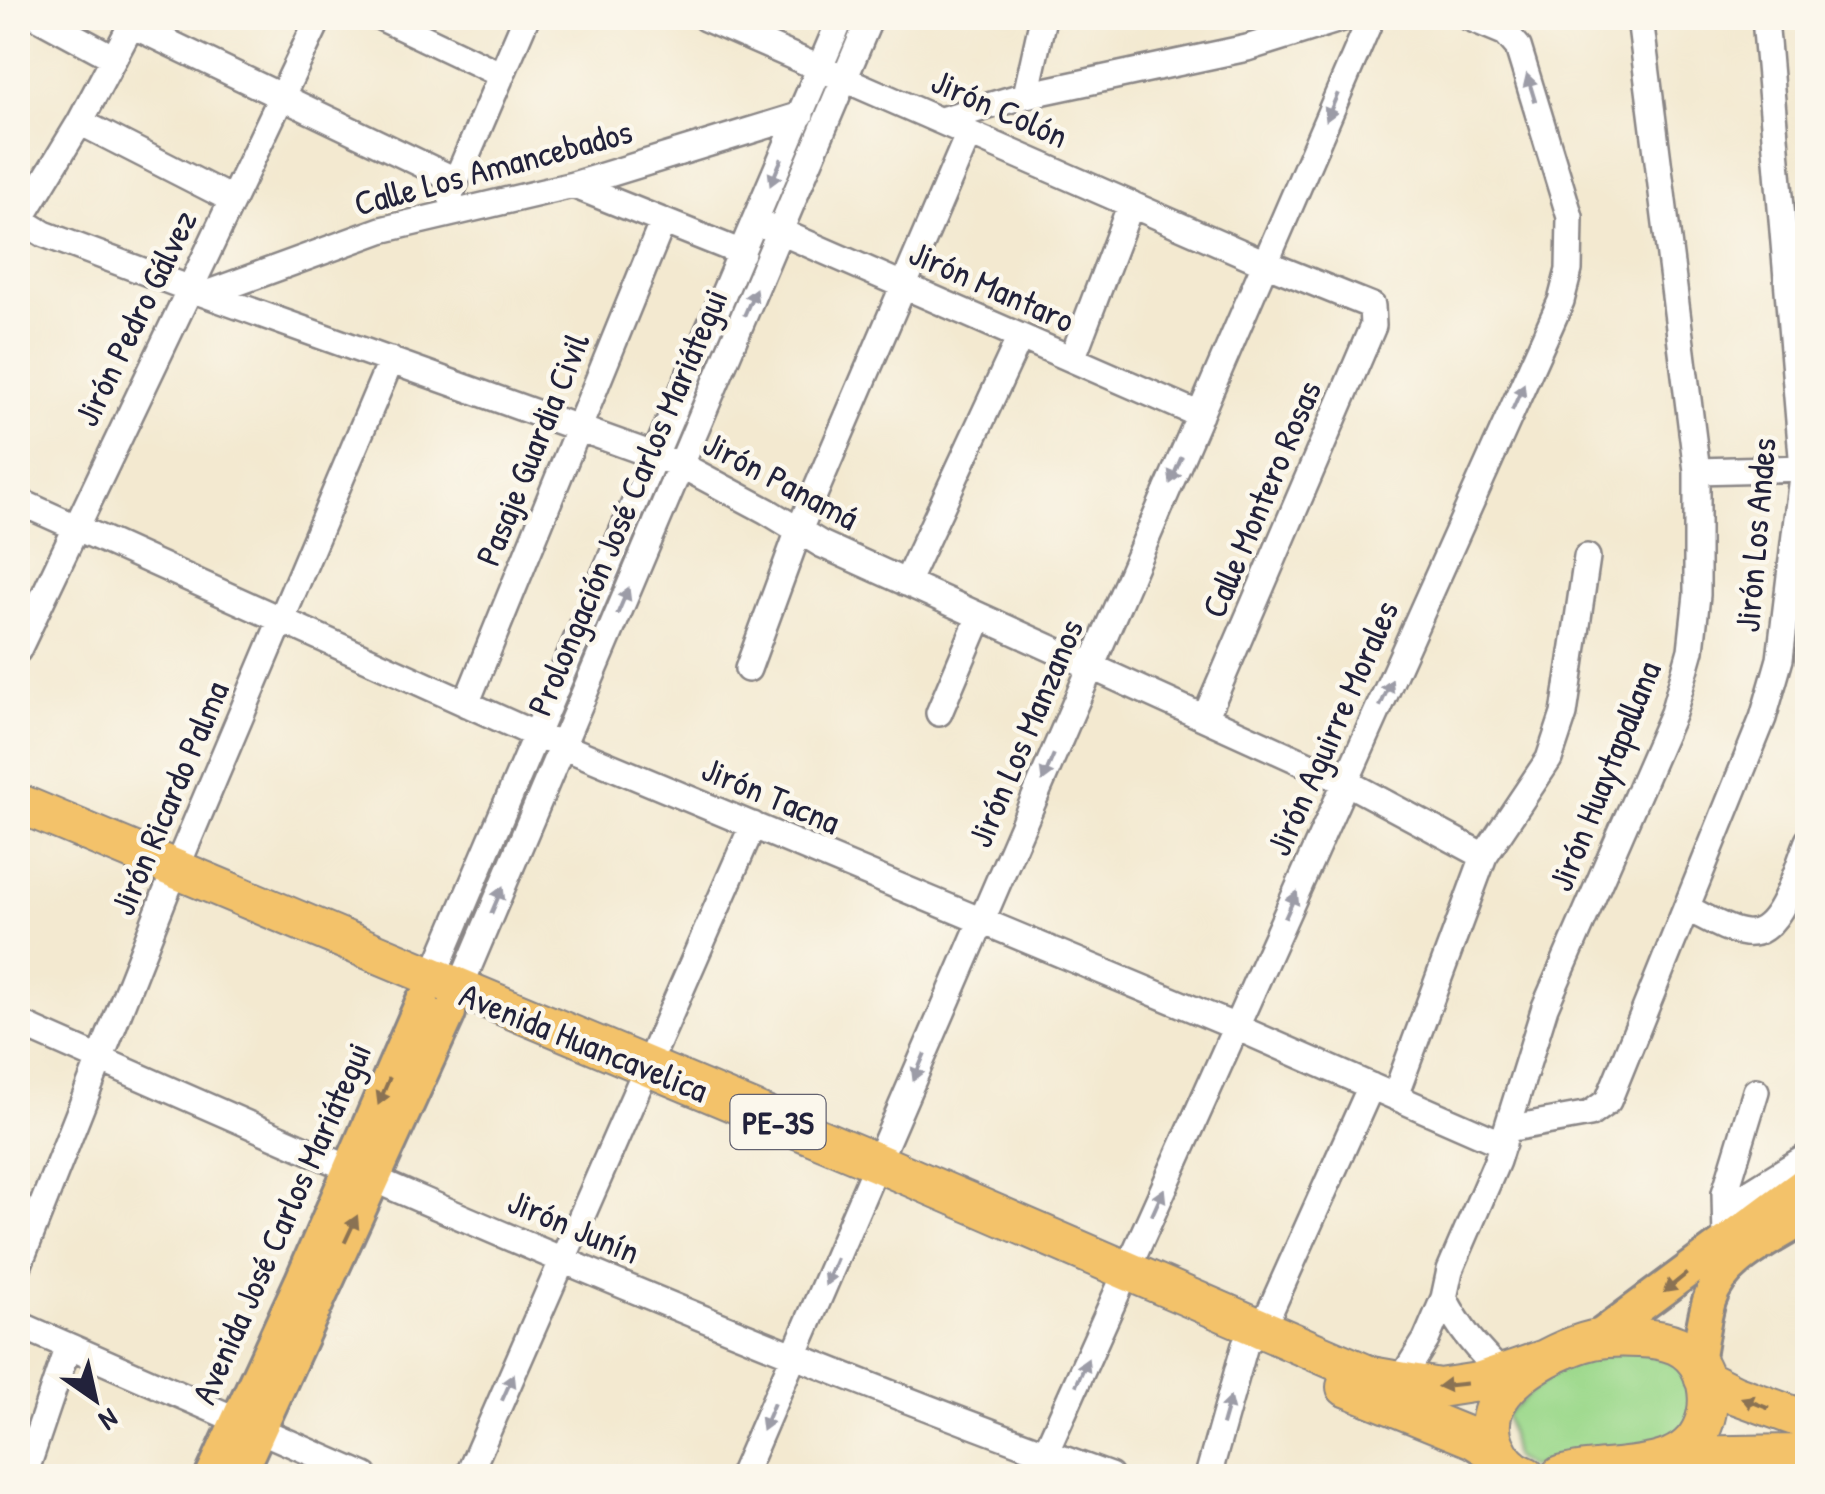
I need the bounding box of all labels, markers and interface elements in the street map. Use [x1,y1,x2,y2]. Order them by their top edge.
street label: Jirón Colón [924,57,1076,159]
one-way arrow [1523,72,1538,103]
one-way arrow [1324,92,1340,122]
street label: Calle Los Amancebados [349,107,637,227]
one-way arrow [768,157,784,187]
street label: Jirón Pedro Gálvez [62,202,208,434]
street label: Jirón Mantaro [902,229,1082,343]
street label: Prolongación José Carlos Mariátegui [516,281,738,723]
one-way arrow [742,287,758,316]
street label: Pasaje Guardia Civil [464,325,600,572]
street label: Calle Montero Rosas [1190,373,1332,625]
one-way arrow [1510,382,1526,412]
street label: Jirón Panamá [695,419,867,541]
street label: Jirón Los Andes [1723,436,1787,634]
one-way arrow [1168,455,1184,485]
one-way arrow [616,586,632,616]
street label: Jirón Aguirre Morales [1255,593,1409,863]
street label: Jirón Los Manzanos [956,612,1094,854]
street label: Jirón Huaytapallana [1537,654,1672,898]
street label: Jirón Ricardo Palma [99,674,240,922]
one-way arrow [1377,678,1394,707]
street label: Jirón Tacna [695,745,847,845]
one-way arrow [1040,753,1056,783]
one-way arrow [489,885,505,915]
one-way arrow [1283,890,1299,920]
street label: Avenida Huancavelica [453,971,715,1113]
street label: Avenida José Carlos Mariátegui [180,1035,382,1411]
one-way arrow [911,1052,927,1082]
one-way arrow [376,1077,392,1106]
road number: PE-3S [730,1095,826,1149]
street label: Jirón Junín [501,1177,647,1275]
one-way arrow [1150,1187,1166,1217]
one-way arrow [343,1214,359,1244]
one-way arrow [823,1257,839,1287]
one-way arrow [1662,1272,1687,1293]
north arrow [45,1349,145,1449]
one-way arrow [1074,1357,1090,1387]
one-way arrow [500,1372,516,1402]
one-way arrow [1436,1378,1467,1394]
one-way arrow [1739,1394,1769,1410]
one-way arrow [1219,1395,1234,1426]
text: N [92,1400,126,1440]
one-way arrow [760,1402,776,1432]

